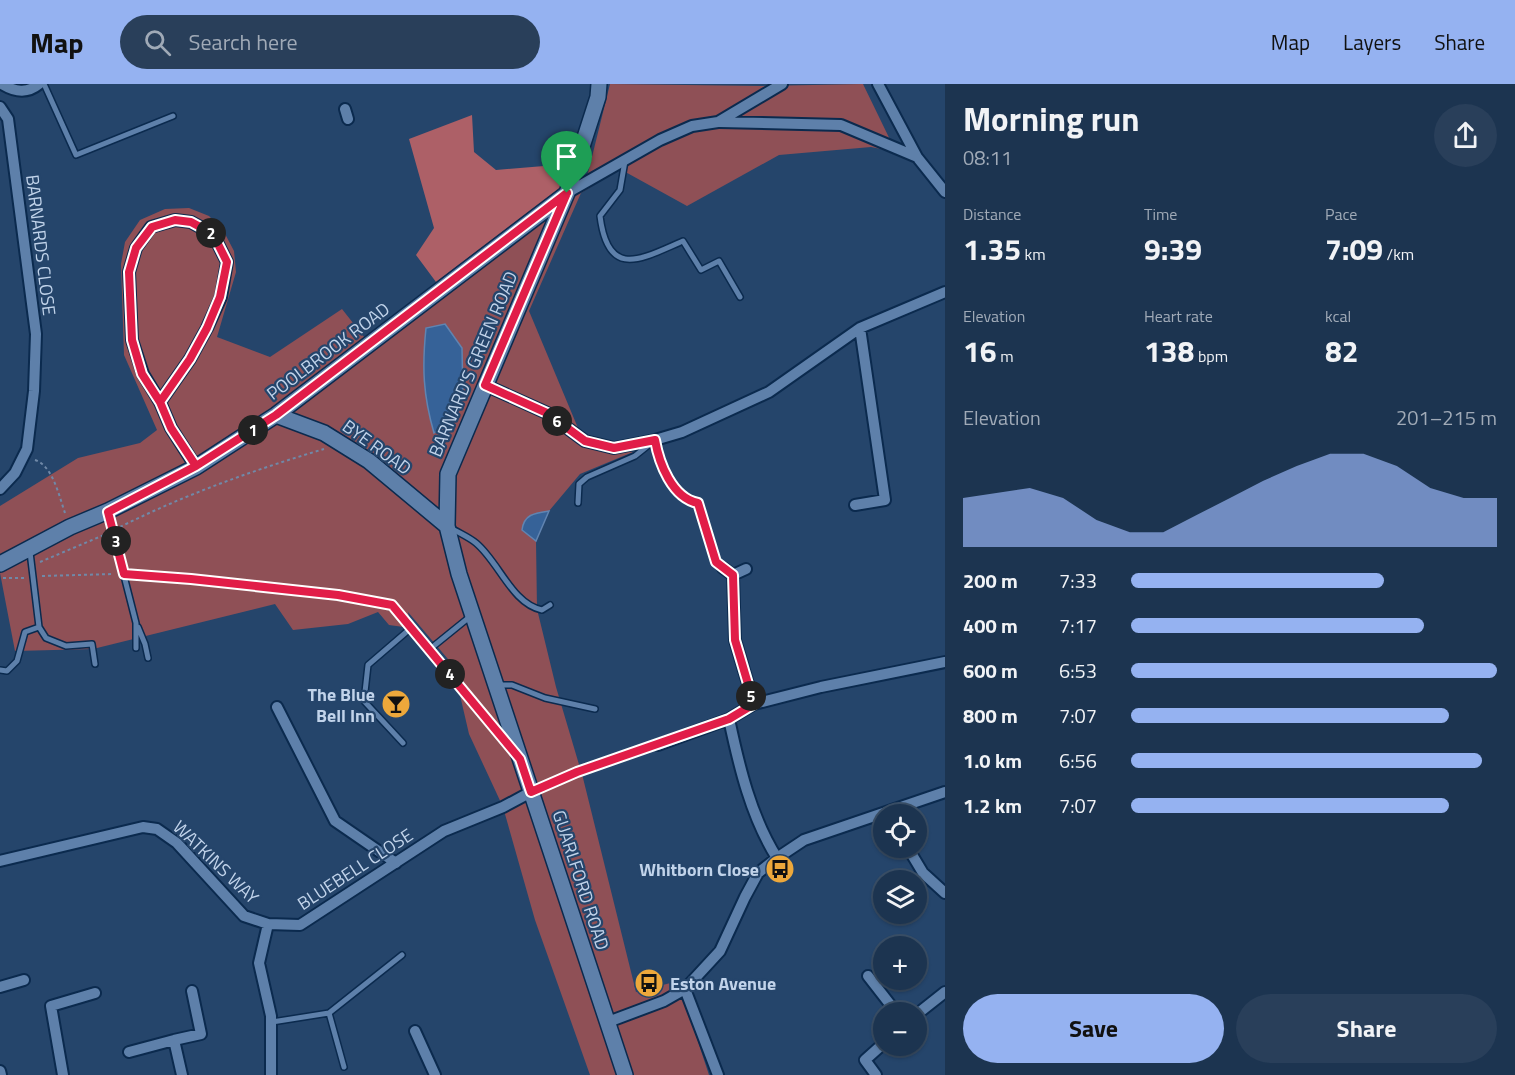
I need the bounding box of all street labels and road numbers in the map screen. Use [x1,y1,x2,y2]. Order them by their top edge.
street label: BARNARDS CLOSE [19,173,63,317]
street label: BARNARD'S GREEN ROAD [422,267,524,461]
street label: POOLBROOK ROAD [261,296,395,406]
street label: BYE ROAD [337,413,417,481]
street label: GUARLFORD ROAD [546,806,616,954]
street label: WATKINS WAY [167,814,265,910]
street label: BLUEBELL CLOSE [292,821,418,917]

